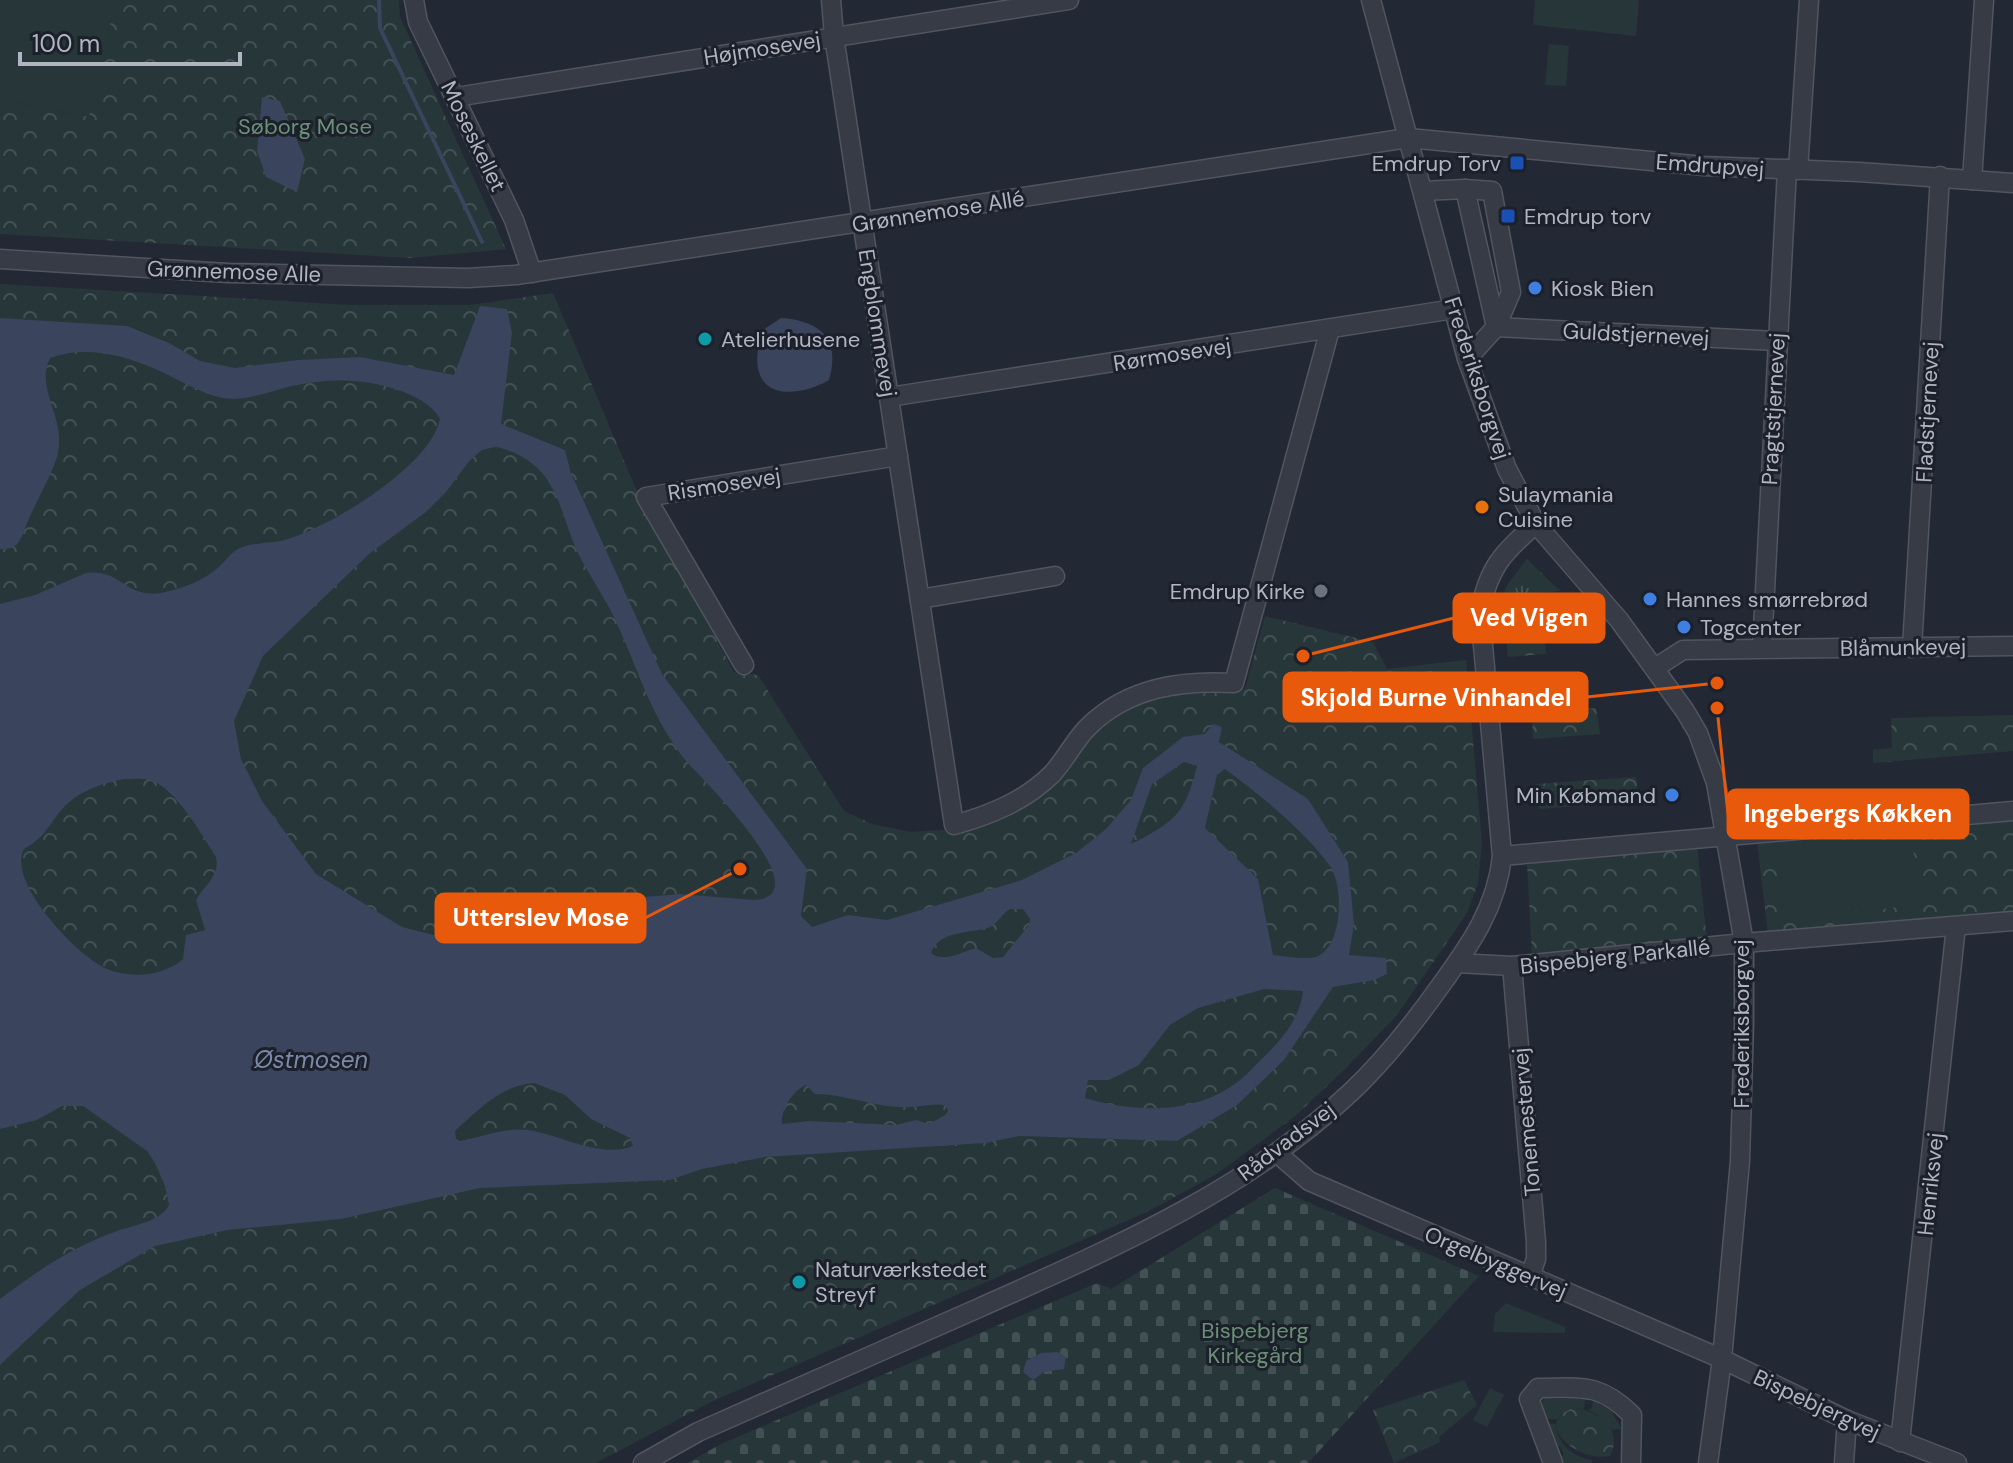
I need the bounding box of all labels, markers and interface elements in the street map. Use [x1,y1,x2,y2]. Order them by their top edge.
scale bar [20,16,240,66]
street label: Højmosevej [701,25,823,72]
text: 100 m [32,28,100,59]
street label: Moseskellet [434,76,513,196]
park label: Søborg Mose [238,112,372,141]
street label: Emdrupvej [1655,147,1765,184]
place label: Emdrup Torv [1372,149,1501,178]
marker: Emdrup Torv [1508,154,1526,172]
street label: Grønnemose Allé [850,184,1026,239]
place label: Emdrup torv [1524,202,1652,231]
marker: Emdrup torv [1499,207,1517,225]
street label: Engblommevej [852,247,903,399]
street label: Grønnemose Alle [146,254,322,289]
place label: Kiosk Bien [1551,274,1654,303]
marker: Kiosk Bien [1526,279,1544,297]
street label: Frederiksborgvej [1438,293,1517,463]
street label: Guldstjernevej [1562,316,1710,353]
place label: Atelierhusene [721,325,860,354]
marker: Atelierhusene [696,330,714,348]
street label: Rørmosevej [1111,331,1233,378]
street label: Pragtstjernevej [1755,332,1792,486]
street label: Fladstjernevej [1909,341,1946,483]
street label: Rismosevej [665,461,783,508]
place label: Sulaymania Cuisine [1498,480,1614,534]
marker: Sulaymania Cuisine [1473,498,1491,516]
place label: Emdrup Kirke [1170,577,1305,606]
marker: Emdrup Kirke [1312,582,1330,600]
place label: Hannes smørrebrød [1666,585,1868,614]
marker: Hannes smørrebrød [1641,590,1659,608]
callout: Ved Vigen [1454,594,1604,642]
text: Ved Vigen [1470,602,1588,633]
place label: Togcenter [1700,613,1801,642]
marker: Togcenter [1675,618,1693,636]
street label: Blåmunkevej [1840,632,1966,663]
callout: Skjold Burne Vinhandel [1284,673,1587,721]
text: Skjold Burne Vinhandel [1301,682,1571,713]
place label: Min Købmand [1516,781,1656,810]
marker: Min Købmand [1663,786,1681,804]
callout: Ingebergs Køkken [1728,790,1968,838]
text: Ingebergs Køkken [1744,798,1952,829]
callout: Utterslev Mose [436,894,645,942]
text: Utterslev Mose [453,902,629,933]
street label: Bispebjerg Parkallé [1518,932,1712,981]
street label: Frederiksborgvej [1727,939,1756,1109]
water label: Østmosen [253,1044,368,1075]
street label: Tonemestervej [1506,1046,1547,1197]
street label: Rådvadsvej [1232,1095,1341,1187]
street label: Henriksvej [1911,1131,1950,1237]
street label: Orgelbyggervej [1420,1219,1572,1306]
place label: Naturværkstedet Streyf [815,1255,987,1309]
marker: Naturværkstedet Streyf [790,1273,808,1291]
park label: Bispebjerg Kirkegård [1201,1316,1309,1370]
street label: Bispebjergvej [1749,1362,1885,1446]

